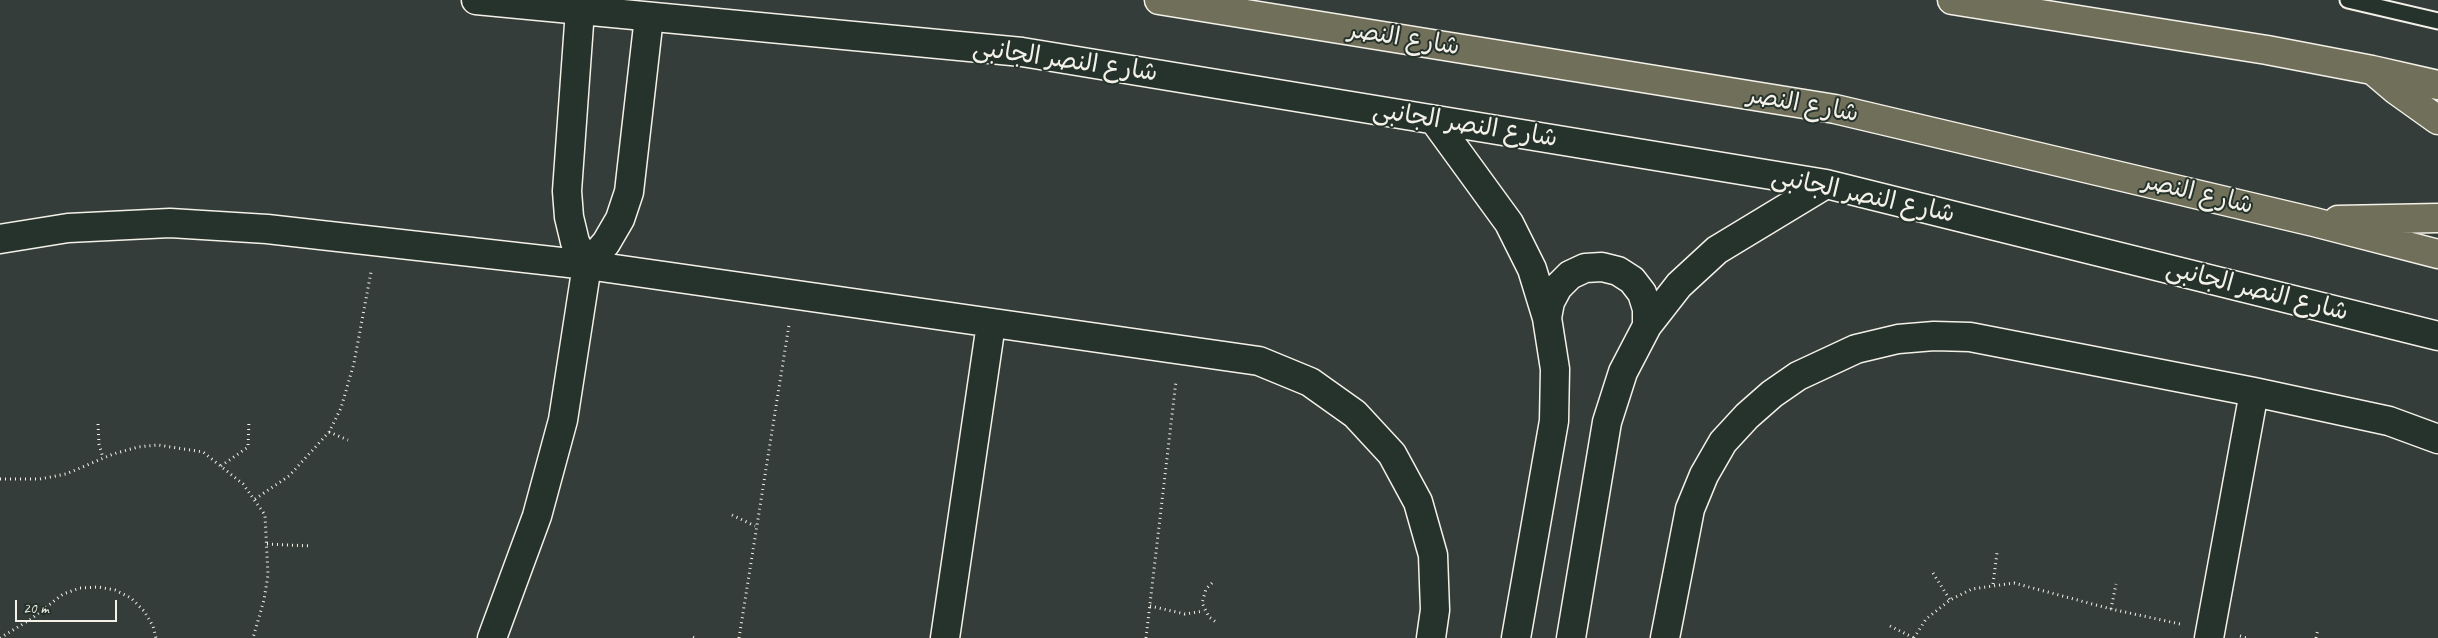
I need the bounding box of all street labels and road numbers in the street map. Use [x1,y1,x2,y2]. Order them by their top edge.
street label: شارع النصر [1346,15,1462,63]
street label: شارع النصر الجانبى [970,33,1160,89]
street label: شارع النصر [1745,80,1861,130]
street label: شارع النصر الجانبى [1370,96,1560,154]
street label: شارع النصر الجانبى [1769,162,1957,230]
street label: شارع النصر [2140,167,2256,221]
street label: شارع النصر الجانبى [2163,254,2351,328]

